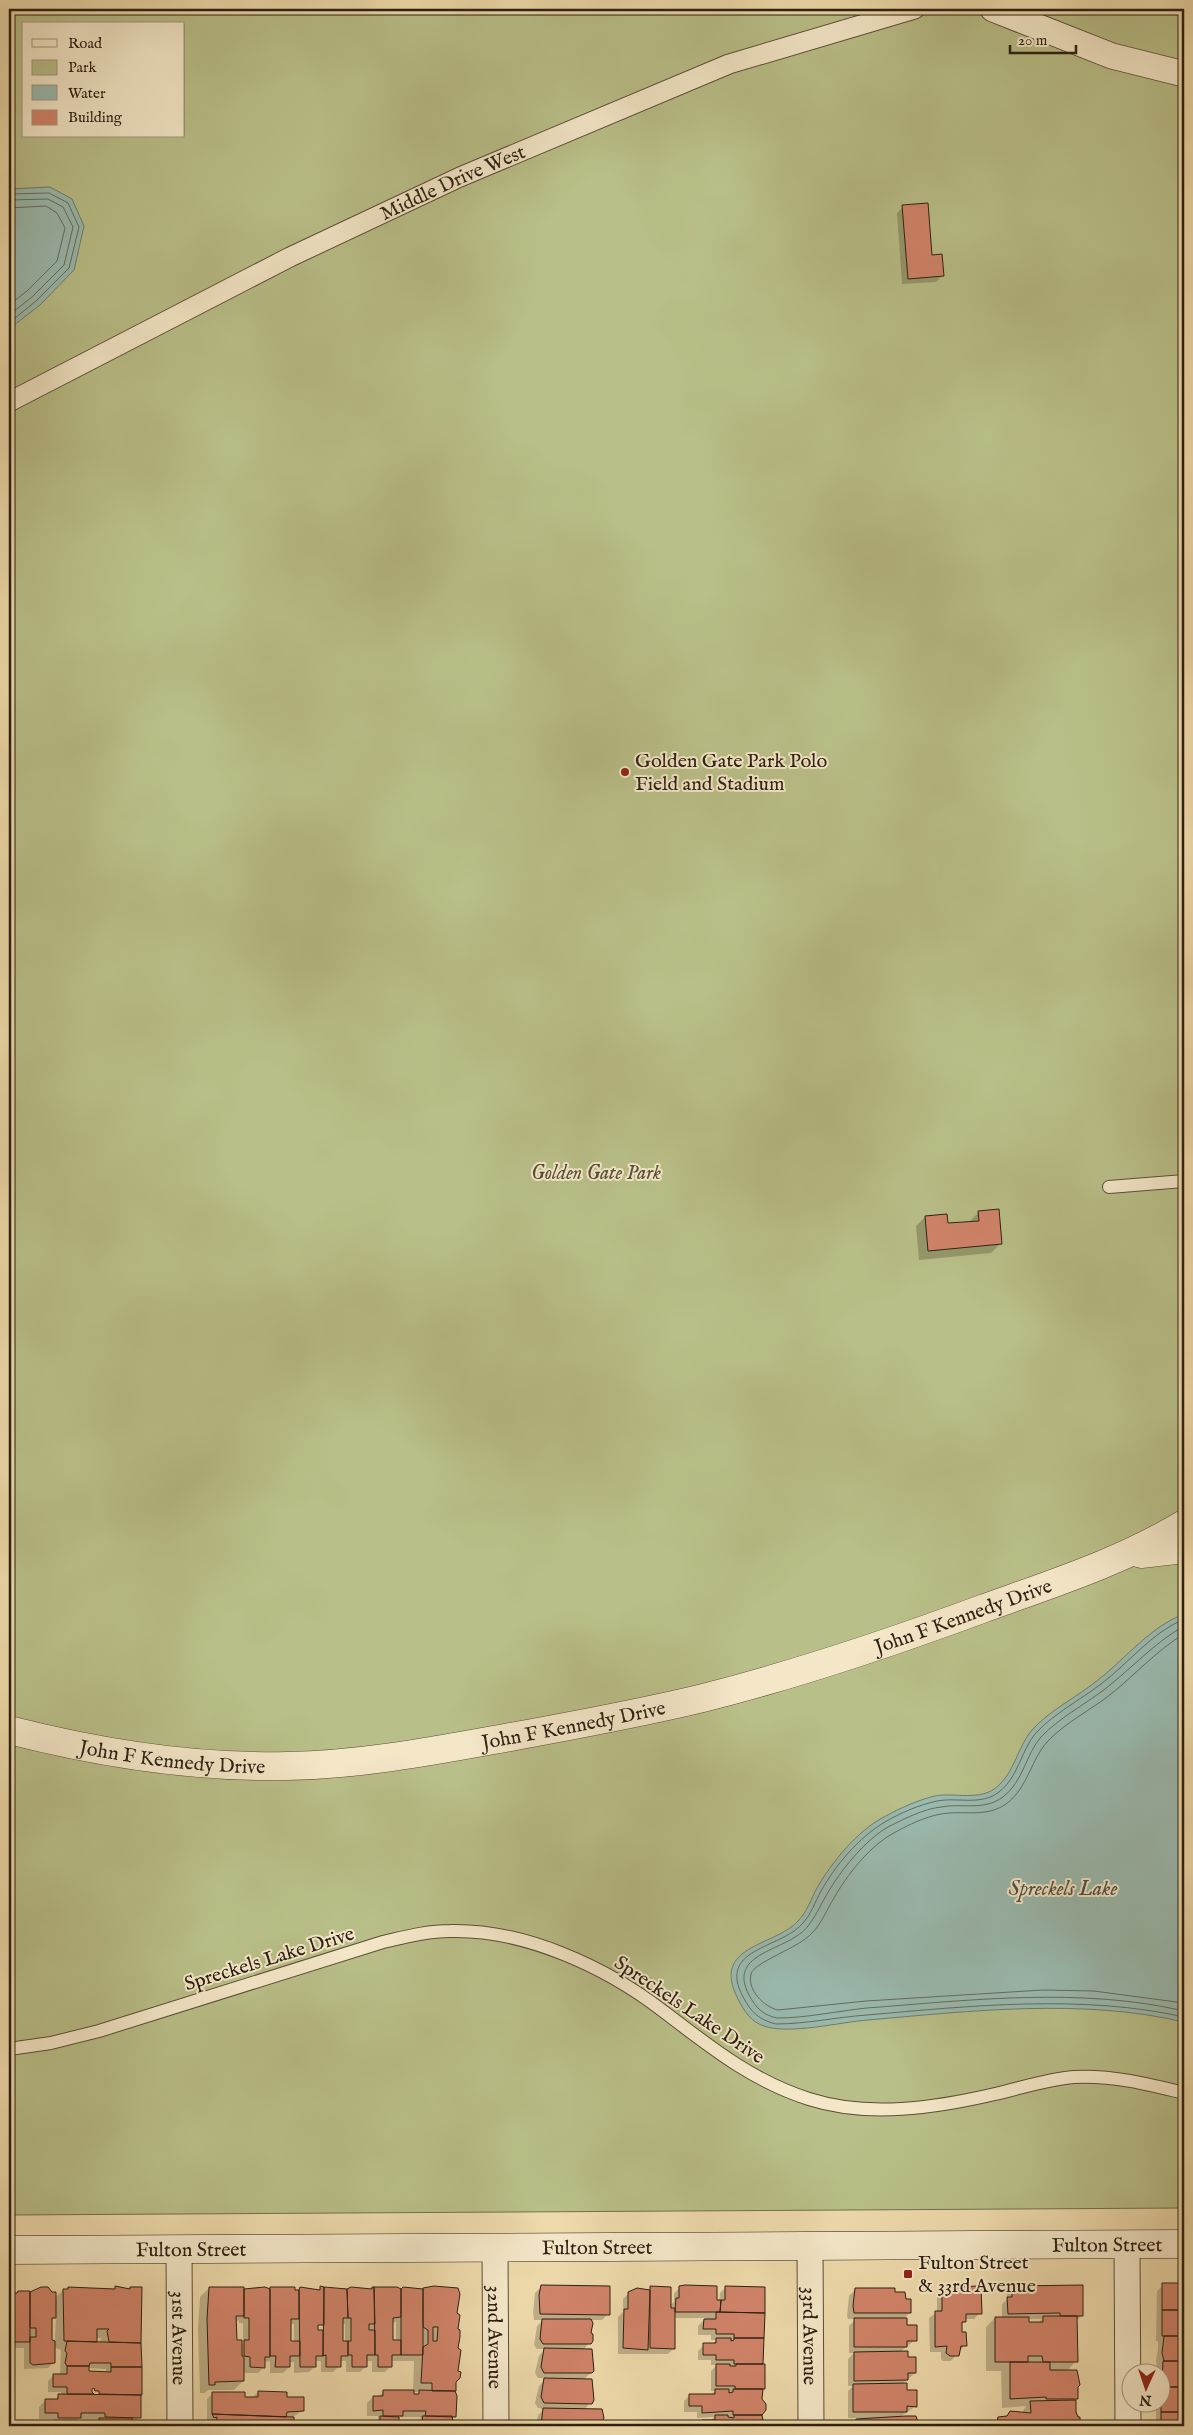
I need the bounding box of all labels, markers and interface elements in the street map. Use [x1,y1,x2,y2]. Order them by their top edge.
legend [22,22,185,138]
scale bar [1010,22,1077,54]
text: 20 m [1018,31,1048,50]
text: Road [68,34,103,53]
text: Park [68,58,98,77]
text: Water [68,84,106,103]
text: Building [68,108,123,127]
street label: Middle Drive West [376,140,529,227]
place label: Golden Gate Park Polo Field and Stadium [635,749,827,797]
marker: Golden Gate Park Polo Field and Stadium [619,766,631,778]
park label: Golden Gate Park [531,1161,661,1186]
street label: John F Kennedy Drive [870,1574,1056,1661]
street label: John F Kennedy Drive [478,1696,668,1756]
street label: John F Kennedy Drive [75,1735,265,1780]
water label: Spreckels Lake [1009,1876,1117,1903]
street label: Spreckels Lake Drive [181,1922,357,1997]
street label: Spreckels Lake Drive [609,1951,769,2070]
street label: Fulton Street [1052,2233,1163,2259]
street label: Fulton Street [542,2236,653,2261]
street label: Fulton Street [136,2238,247,2263]
place label: Fulton Street & 33rd Avenue [918,2251,1036,2299]
marker: Fulton Street & 33rd Avenue [902,2268,914,2280]
street label: 32nd Avenue [481,2285,507,2389]
street label: 33rd Avenue [796,2287,822,2385]
street label: 31st Avenue [165,2291,191,2385]
north arrow [1120,2362,1170,2412]
text: N [1139,2391,1153,2409]

